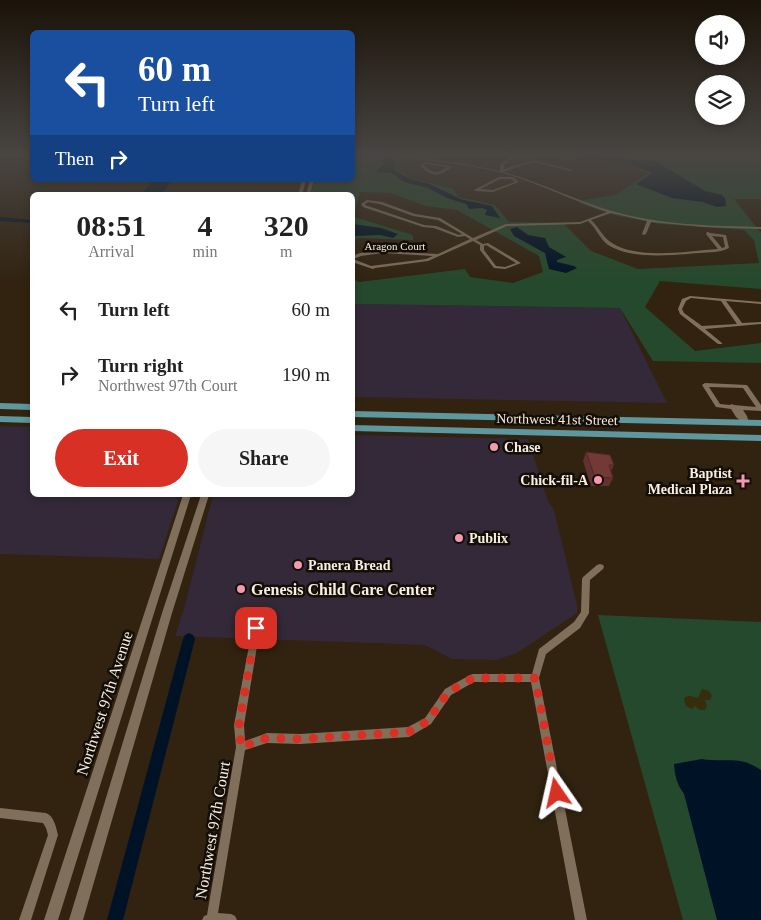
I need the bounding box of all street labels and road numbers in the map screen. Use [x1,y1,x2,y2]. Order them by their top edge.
street label: Aragon Court [365,240,425,252]
street label: Northwest 41st Street [496,411,618,428]
street label: Northwest 97th Avenue [73,629,136,777]
street label: Northwest 97th Court [192,759,233,900]

